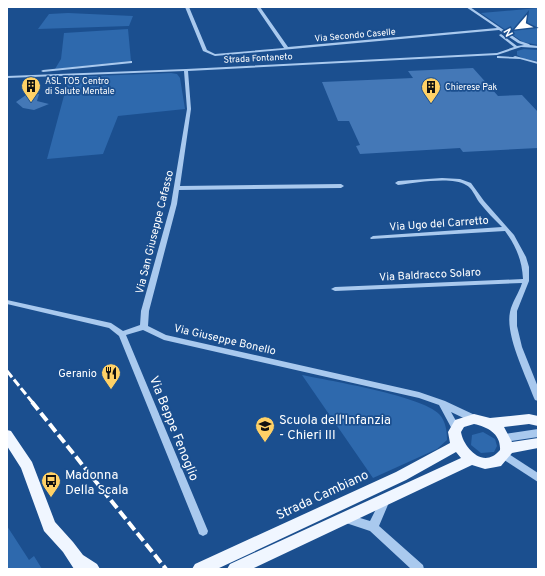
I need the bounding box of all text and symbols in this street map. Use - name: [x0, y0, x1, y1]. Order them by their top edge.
- north arrow: [497, 8, 537, 48]
- text: N: [501, 25, 517, 39]
- street label: Via Secondo Caselle: [314, 26, 396, 45]
- street label: Strada Fontaneto: [223, 51, 293, 66]
- building icon: ASL TO5 Centro di Salute Mentale: [20, 75, 42, 103]
- place label: ASL TO5 Centro di Salute Mentale: [45, 76, 115, 97]
- building icon: Chierese Pak: [420, 76, 442, 104]
- place label: Chierese Pak: [445, 82, 497, 93]
- street label: Via San Giuseppe Cafasso: [133, 169, 177, 296]
- street label: Via Ugo del Carretto: [389, 214, 489, 234]
- street label: Via Baldracco Solaro: [379, 265, 481, 285]
- street label: Via Giuseppe Bonello: [172, 321, 277, 359]
- restaurant icon: Geranio: [100, 362, 122, 390]
- place label: Geranio: [58, 367, 97, 381]
- street label: Via Beppe Fenoglio: [145, 374, 202, 484]
- place label: Scuola dell'Infanzia - Chieri III: [279, 413, 391, 444]
- school or university icon: Scuola dell'Infanzia - Chieri III: [254, 415, 276, 443]
- street label: Strada Cambiano: [274, 467, 371, 524]
- place label: Madonna Della Scala: [65, 468, 128, 499]
- bus stop icon: Madonna Della Scala: [40, 470, 62, 498]

